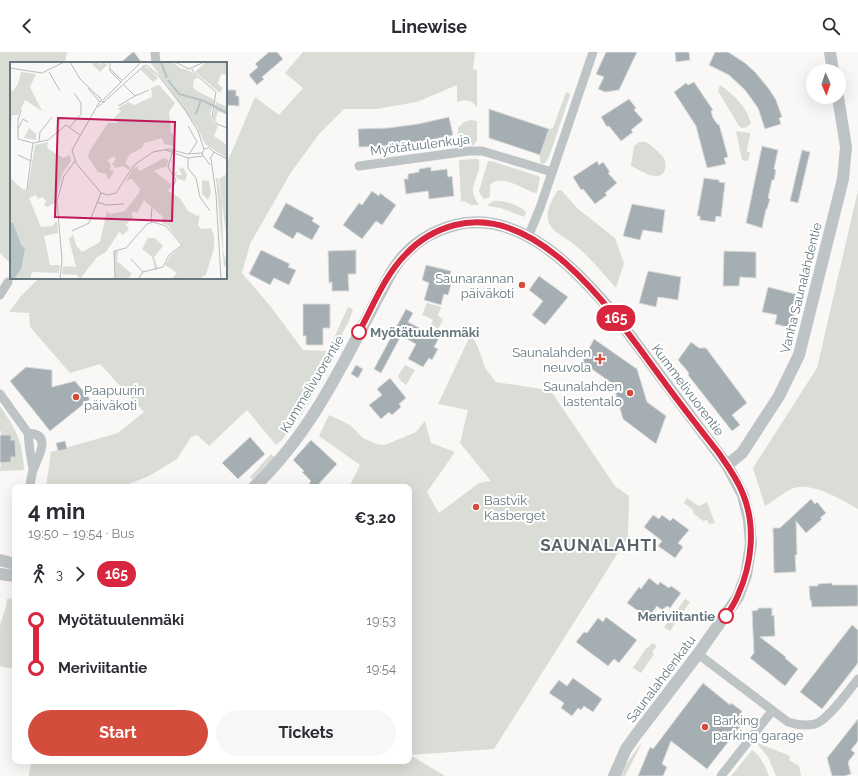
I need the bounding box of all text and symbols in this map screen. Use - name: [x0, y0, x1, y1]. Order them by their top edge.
- icon: back: [16, 15, 38, 37]
- icon: search: [820, 15, 842, 37]
- text: Linewise: [391, 16, 467, 37]
- inset map: [10, 62, 227, 279]
- north arrow: [806, 64, 846, 104]
- map controls: [806, 64, 846, 104]
- street label: Myötätuulenkuja: [369, 131, 471, 159]
- street label: Vanha Saunalahdentie: [777, 221, 825, 355]
- place label: Saunarannan päiväkoti: [435, 271, 514, 301]
- marker: Saunarannan päiväkoti: [517, 280, 527, 290]
- line badge: 165: [593, 305, 639, 331]
- text: 165: [604, 310, 628, 326]
- marker: Myötätuulenmäki: [351, 324, 367, 340]
- place label: Myötätuulenmäki: [370, 325, 479, 340]
- street label: Kummelivuorentie: [277, 332, 347, 435]
- street label: Kummelivuorentie: [649, 341, 727, 439]
- place label: Saunalahden neuvola: [512, 345, 591, 375]
- marker: Saunalahden neuvola: [594, 353, 606, 365]
- place label: Saunalahden lastentalo: [543, 379, 622, 409]
- place label: Paapuurin päiväkoti: [84, 383, 145, 413]
- marker: Saunalahden lastentalo: [625, 388, 635, 398]
- marker: Paapuurin päiväkoti: [71, 392, 81, 402]
- place label: Bastvik Kasberget: [484, 493, 546, 523]
- text: 4 min: [28, 498, 85, 524]
- marker: Bastvik Kasberget: [471, 502, 481, 512]
- text: €3.20: [355, 509, 396, 527]
- text: 19:50 – 19:54 · Bus: [28, 526, 134, 541]
- district label: SAUNALAHTI: [540, 535, 658, 555]
- icon: walk: [28, 563, 50, 585]
- icon: forward: [69, 563, 91, 585]
- text: 165: [105, 566, 128, 582]
- text: 3: [56, 567, 63, 582]
- marker: Meriviitantie: [718, 608, 734, 624]
- place label: Meriviitantie: [638, 609, 715, 624]
- text: Myötätuulenmäki: [58, 611, 184, 629]
- text: 19:53: [366, 613, 396, 628]
- street label: Saunalahdenkatu: [623, 633, 699, 725]
- text: Meriviitantie: [58, 659, 147, 677]
- text: 19:54: [366, 661, 396, 676]
- button: Start: [28, 710, 208, 756]
- button: Tickets: [216, 710, 396, 756]
- place label: Barking parking garage: [713, 713, 804, 743]
- marker: Barking parking garage: [700, 722, 710, 732]

